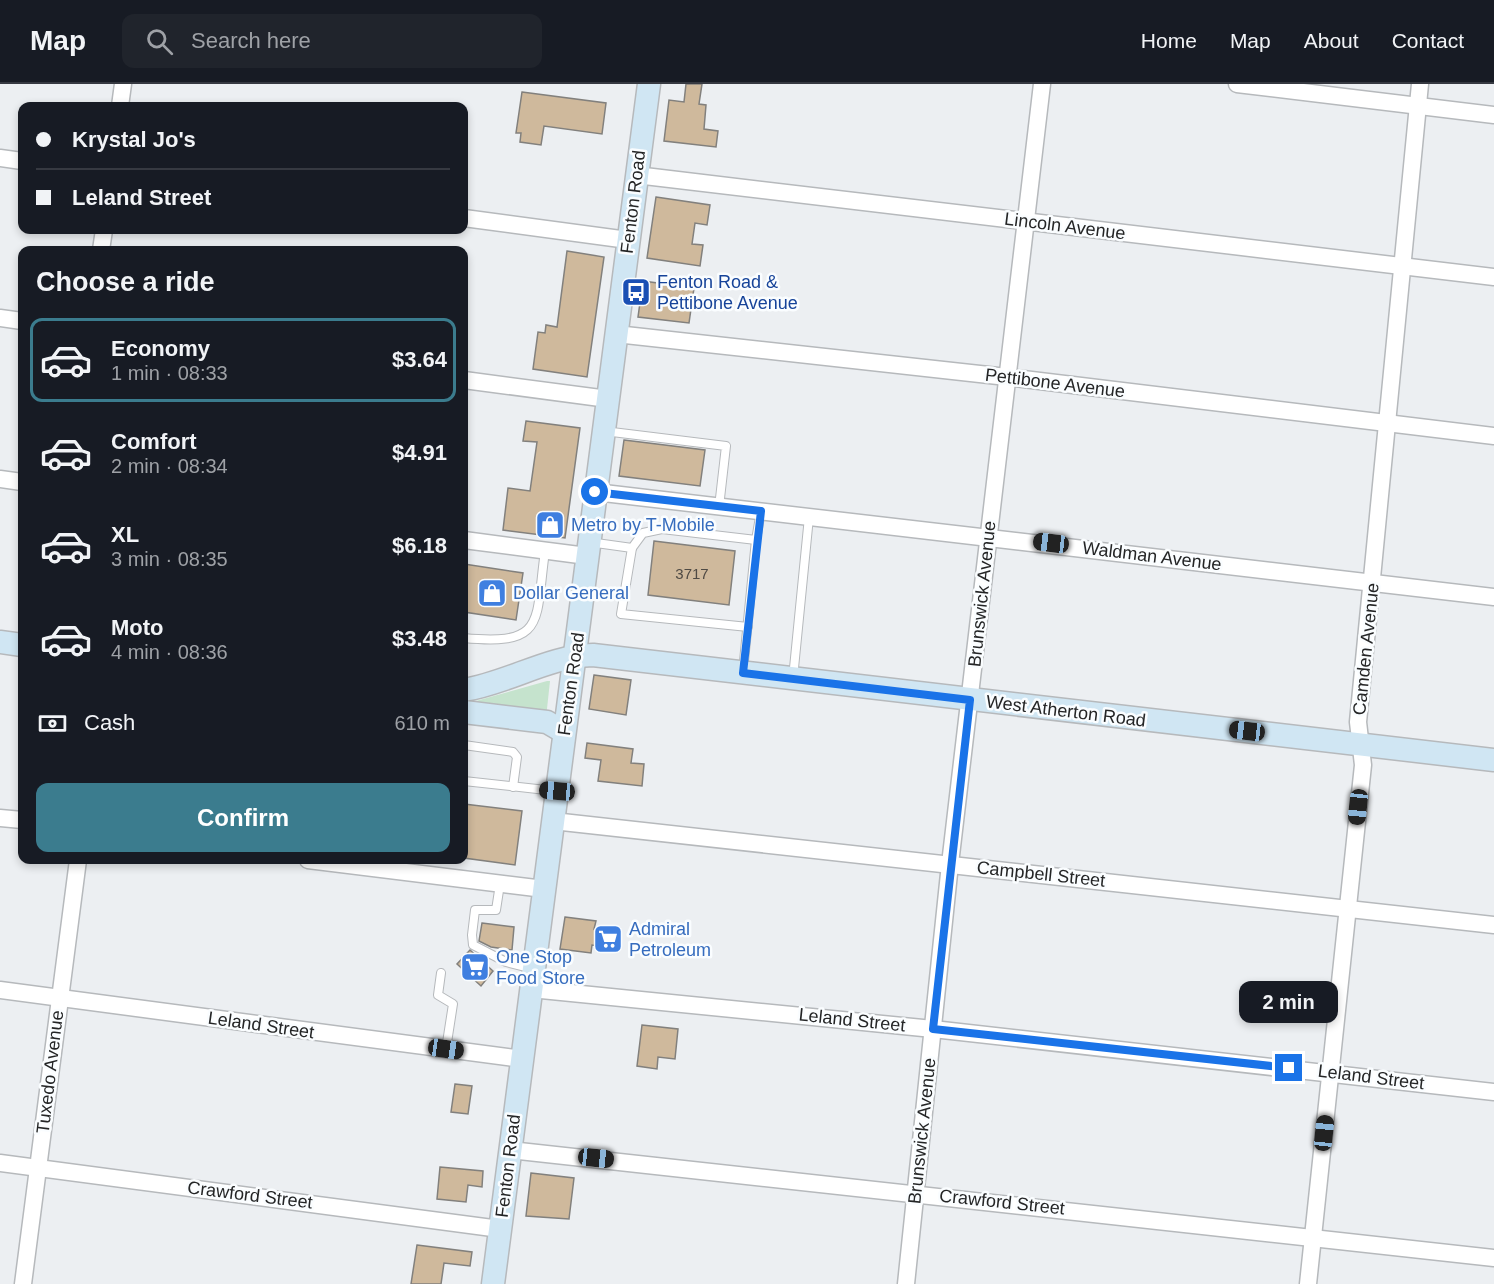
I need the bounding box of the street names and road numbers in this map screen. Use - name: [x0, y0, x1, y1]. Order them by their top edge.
- street label: Fenton Road: [617, 149, 649, 255]
- street label: Lincoln Avenue: [1003, 209, 1127, 243]
- street label: Pettibone Avenue: [984, 364, 1126, 402]
- street label: Brunswick Avenue: [964, 520, 1000, 668]
- street label: Waldman Avenue: [1081, 538, 1223, 574]
- street label: Camden Avenue: [1349, 582, 1383, 716]
- street label: Fenton Road: [554, 631, 588, 737]
- street label: West Atherton Road: [985, 691, 1147, 731]
- street label: Campbell Street: [976, 857, 1106, 891]
- street label: Leland Street: [798, 1004, 906, 1036]
- street label: Leland Street: [207, 1008, 315, 1042]
- street label: Tuxedo Avenue: [33, 1009, 67, 1135]
- street label: Brunswick Avenue: [904, 1057, 940, 1205]
- street label: Leland Street: [1317, 1061, 1425, 1093]
- street label: Fenton Road: [492, 1113, 524, 1219]
- street label: Crawford Street: [186, 1177, 314, 1213]
- street label: Crawford Street: [938, 1185, 1066, 1219]

